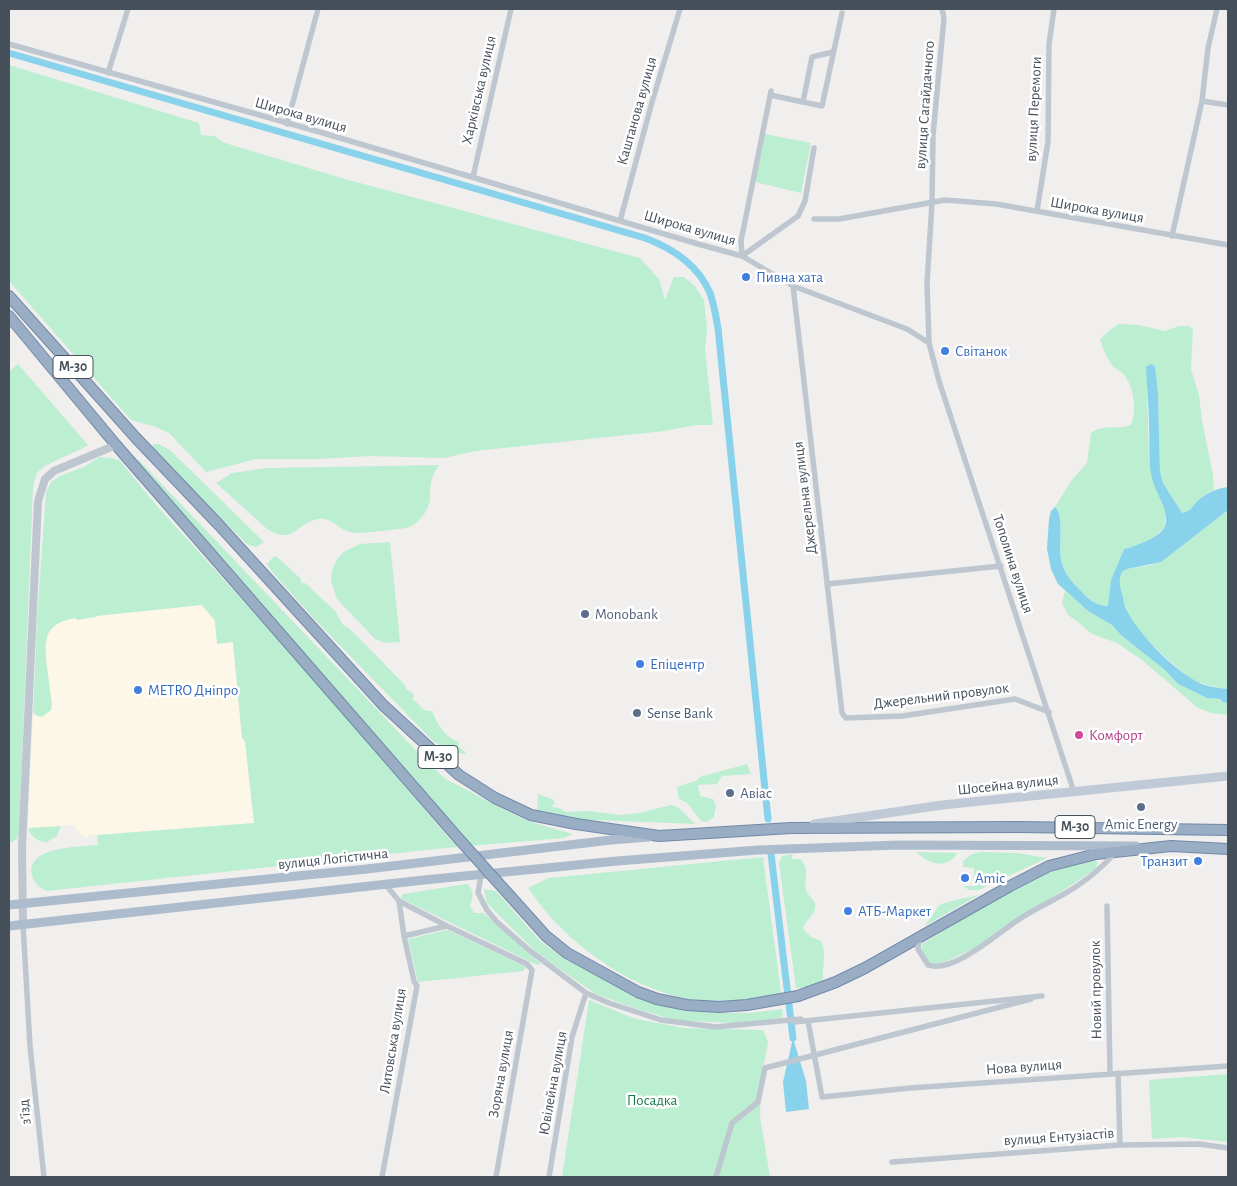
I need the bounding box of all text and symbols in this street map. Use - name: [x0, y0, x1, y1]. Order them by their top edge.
- street label: Харківська вулиця: [458, 34, 500, 146]
- street label: вулиця Сагайдачного: [912, 40, 938, 170]
- street label: Каштанова вулиця: [613, 55, 661, 167]
- street label: вулиця Перемоги: [1022, 56, 1046, 162]
- street label: Широка вулиця: [253, 93, 349, 137]
- street label: Широка вулиця: [1049, 193, 1145, 227]
- street label: Широка вулиця: [642, 206, 738, 250]
- place label: Пивна хата: [756, 268, 823, 286]
- marker: Пивна хата: [740, 271, 752, 283]
- place label: Світанок: [955, 342, 1007, 360]
- marker: Світанок: [939, 345, 951, 357]
- road number: М-30: [53, 356, 93, 378]
- street label: Джерельна вулиця: [789, 440, 821, 556]
- street label: Тополина вулиця: [989, 512, 1037, 616]
- place label: Monobank: [595, 605, 658, 623]
- marker: Monobank: [579, 608, 591, 620]
- place label: Епіцентр: [650, 655, 705, 673]
- marker: Епіцентр: [634, 658, 646, 670]
- street label: Джерельний провулок: [872, 679, 1010, 713]
- place label: METRO Дніпро: [148, 681, 238, 699]
- marker: METRO Дніпро: [132, 684, 144, 696]
- place label: Sense Bank: [647, 704, 713, 722]
- marker: Sense Bank: [631, 707, 643, 719]
- place label: Комфорт: [1089, 726, 1143, 744]
- marker: Комфорт: [1073, 729, 1085, 741]
- road number: М-30: [418, 746, 458, 769]
- street label: Шосейна вулиця: [957, 771, 1059, 799]
- place label: Авіас: [740, 784, 772, 802]
- marker: Авіас: [724, 787, 736, 799]
- marker: Amic Energy: [1135, 801, 1147, 813]
- place label: Amic Energy: [1105, 815, 1177, 833]
- road number: М-30: [1055, 816, 1095, 839]
- street label: вулиця Логістична: [277, 844, 389, 874]
- place label: Транзит: [1141, 852, 1188, 870]
- marker: Транзит: [1192, 855, 1204, 867]
- place label: Amic: [975, 869, 1005, 887]
- marker: Amic: [959, 872, 971, 884]
- place label: АТБ-Маркет: [858, 902, 931, 920]
- marker: АТБ-Маркет: [842, 905, 854, 917]
- street label: Новий провулок: [1086, 940, 1106, 1040]
- street label: Литовська вулиця: [376, 987, 410, 1095]
- street label: Зоряна вулиця: [484, 1029, 518, 1119]
- street label: Ювілейна вулиця: [535, 1030, 571, 1136]
- street label: Нова вулиця: [985, 1055, 1063, 1079]
- park label: Посадка: [627, 1091, 677, 1109]
- street label: з'їзд: [15, 1098, 35, 1126]
- street label: вулиця Ентузіастів: [1003, 1124, 1115, 1150]

